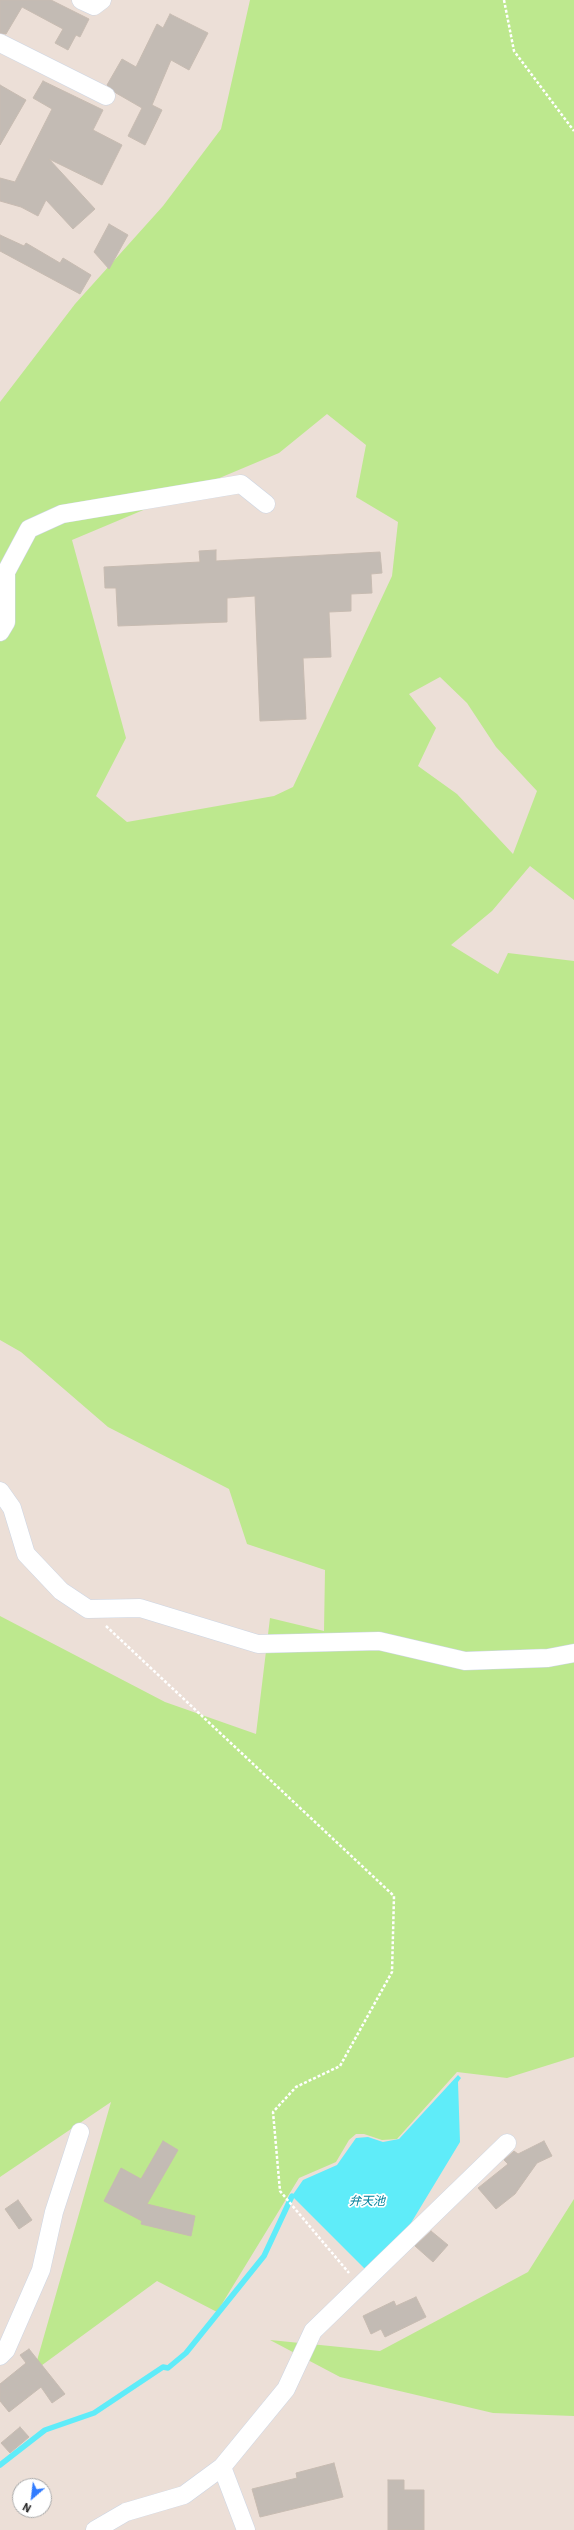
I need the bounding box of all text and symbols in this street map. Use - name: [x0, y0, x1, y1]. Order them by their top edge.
- water label: 弁天池: [349, 2195, 385, 2209]
- north arrow: [12, 2478, 52, 2518]
- text: N: [20, 2500, 34, 2516]

